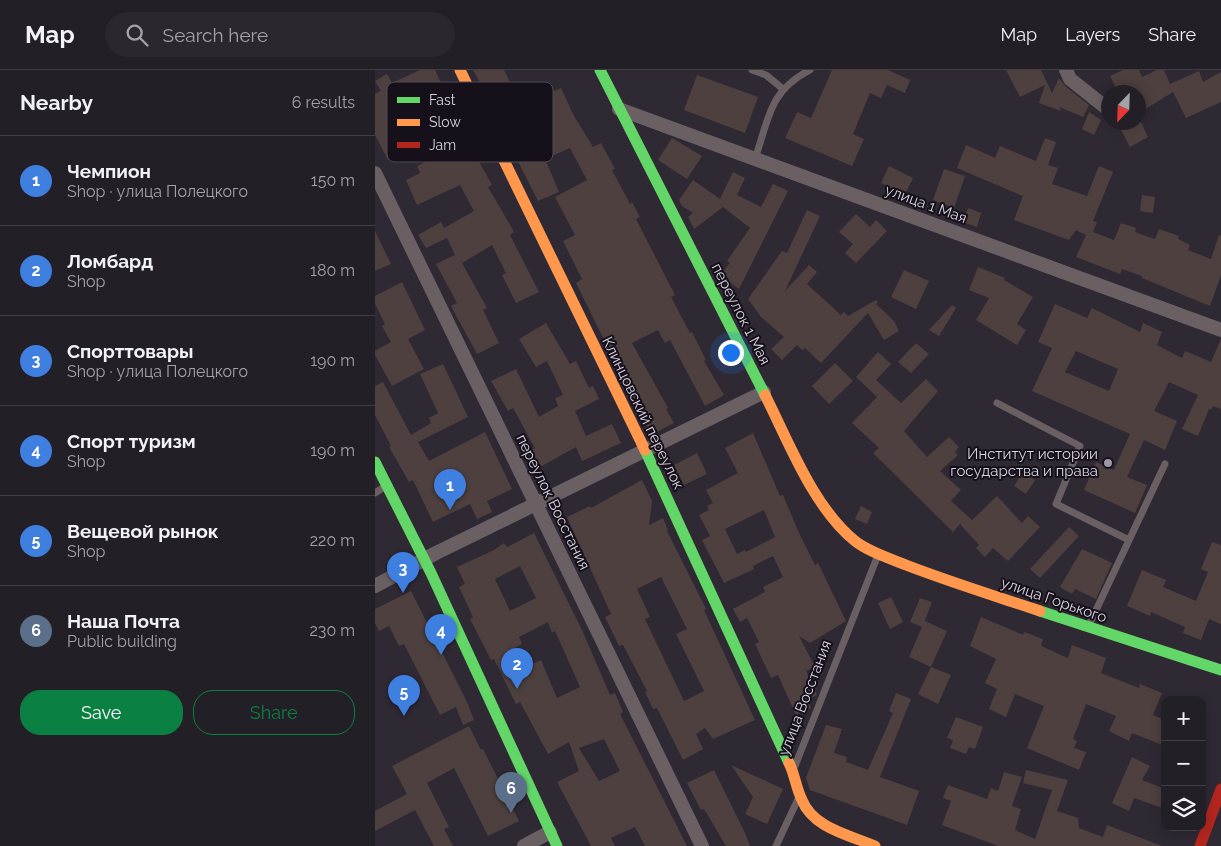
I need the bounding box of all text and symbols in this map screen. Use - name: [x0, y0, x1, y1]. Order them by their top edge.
- search box: [105, 12, 455, 57]
- text: Map: [25, 20, 75, 49]
- icon: search: [123, 21, 151, 49]
- text: Search here: [163, 24, 268, 46]
- text: Map: [1001, 24, 1037, 45]
- text: Layers: [1065, 24, 1120, 45]
- text: Share: [1148, 24, 1196, 45]
- legend: [387, 82, 553, 162]
- north arrow: [1101, 85, 1146, 130]
- text: Nearby: [20, 90, 93, 115]
- text: Fast: [429, 92, 456, 108]
- text: 6 results: [292, 93, 355, 112]
- text: Slow: [429, 114, 461, 130]
- text: Jam: [429, 137, 456, 153]
- text: Чемпион: [67, 160, 151, 182]
- text: 1: [32, 171, 40, 190]
- text: 150 m: [311, 171, 355, 190]
- street label: улица 1 Мая: [883, 181, 969, 227]
- text: Shop · улица Полецкого: [67, 182, 248, 201]
- text: Ломбард: [67, 250, 153, 272]
- street label: переулок 1 Мая: [708, 260, 774, 368]
- text: 2: [31, 261, 41, 280]
- text: 180 m: [310, 261, 355, 280]
- text: Shop: [67, 272, 105, 291]
- street label: Клинцовский переулок: [598, 334, 688, 492]
- text: Спорттовары: [67, 340, 193, 362]
- your location: [718, 340, 744, 366]
- text: 3: [32, 351, 40, 370]
- text: 190 m: [310, 351, 355, 370]
- text: Shop · улица Полецкого: [67, 362, 248, 381]
- text: Спорт туризм: [67, 430, 196, 452]
- street label: переулок Восстания: [512, 431, 594, 573]
- text: 4: [31, 441, 41, 460]
- text: 190 m: [310, 441, 355, 460]
- place label: Институт истории государства и права: [950, 445, 1098, 480]
- text: Shop: [67, 452, 105, 471]
- marker: Институт истории государства и права: [1102, 457, 1114, 469]
- pin: 1: [434, 469, 466, 510]
- text: Вещевой рынок: [67, 520, 219, 542]
- text: 5: [32, 531, 40, 550]
- text: 220 m: [310, 531, 355, 550]
- text: Shop: [67, 542, 105, 561]
- pin: 3: [387, 552, 419, 593]
- street label: улица Горького: [999, 573, 1109, 627]
- text: Наша Почта: [67, 610, 180, 632]
- pin: 4: [425, 614, 457, 655]
- text: 6: [31, 621, 41, 640]
- text: 230 m: [310, 621, 355, 640]
- text: Public building: [67, 632, 177, 651]
- street label: улица Восстания: [775, 638, 835, 758]
- pin: 2: [501, 648, 533, 689]
- pin: 5: [388, 675, 420, 716]
- button: Save: [20, 690, 183, 735]
- button: Share: [193, 690, 355, 735]
- map controls: [1161, 696, 1206, 831]
- button: +: [1161, 696, 1206, 741]
- button: −: [1161, 741, 1206, 786]
- pin: 6: [495, 772, 527, 813]
- button: layers: [1161, 786, 1206, 831]

